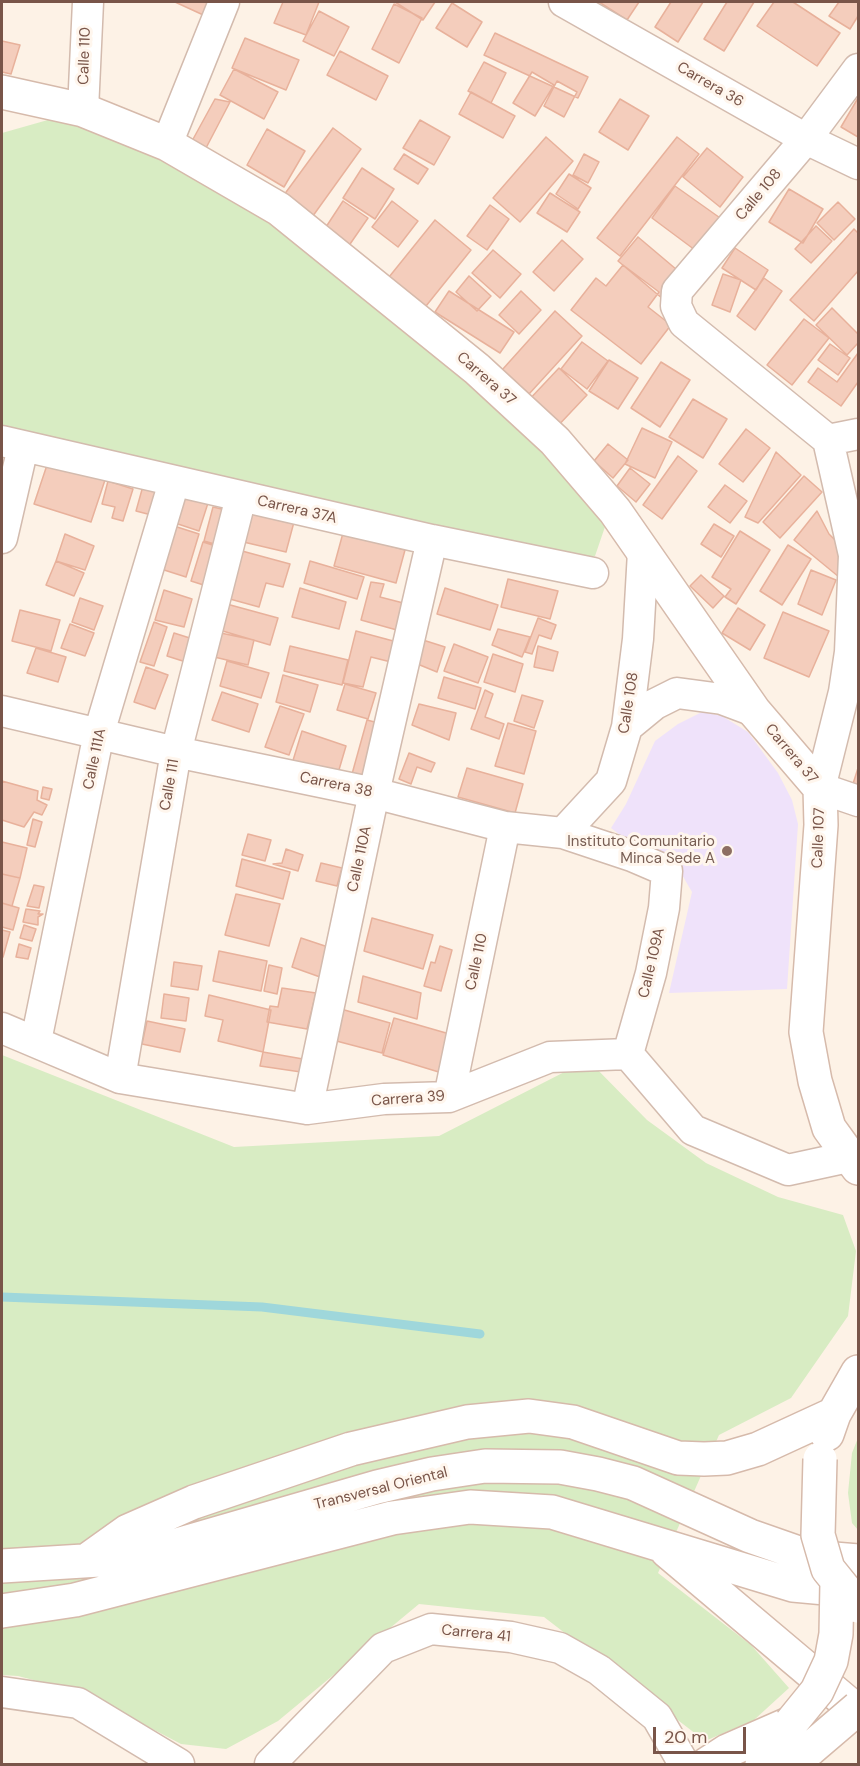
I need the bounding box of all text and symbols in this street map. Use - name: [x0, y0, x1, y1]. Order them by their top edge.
- street label: Calle 110: [75, 27, 95, 85]
- street label: Carrera 36: [673, 59, 747, 111]
- street label: Calle 108: [732, 165, 786, 225]
- street label: Carrera 37: [453, 348, 519, 410]
- street label: Carrera 37A: [255, 492, 339, 528]
- street label: Calle 108: [615, 671, 643, 735]
- street label: Carrera 37: [761, 720, 821, 788]
- street label: Calle 111A: [80, 727, 110, 791]
- street label: Calle 111: [157, 758, 183, 812]
- street label: Carrera 38: [298, 769, 374, 801]
- street label: Calle 107: [809, 807, 829, 869]
- street label: Calle 110A: [344, 824, 376, 894]
- place label: Instituto Comunitario Minca Sede A: [567, 833, 715, 868]
- marker: Instituto Comunitario Minca Sede A: [720, 844, 734, 858]
- street label: Calle 109A: [635, 926, 669, 1000]
- street label: Calle 110: [462, 932, 492, 992]
- street label: Carrera 39: [371, 1087, 445, 1111]
- street label: Transversal Oriental: [312, 1464, 450, 1514]
- street label: Carrera 41: [440, 1621, 512, 1647]
- scale bar: [656, 1715, 749, 1753]
- text: 20 m: [664, 1725, 707, 1749]

